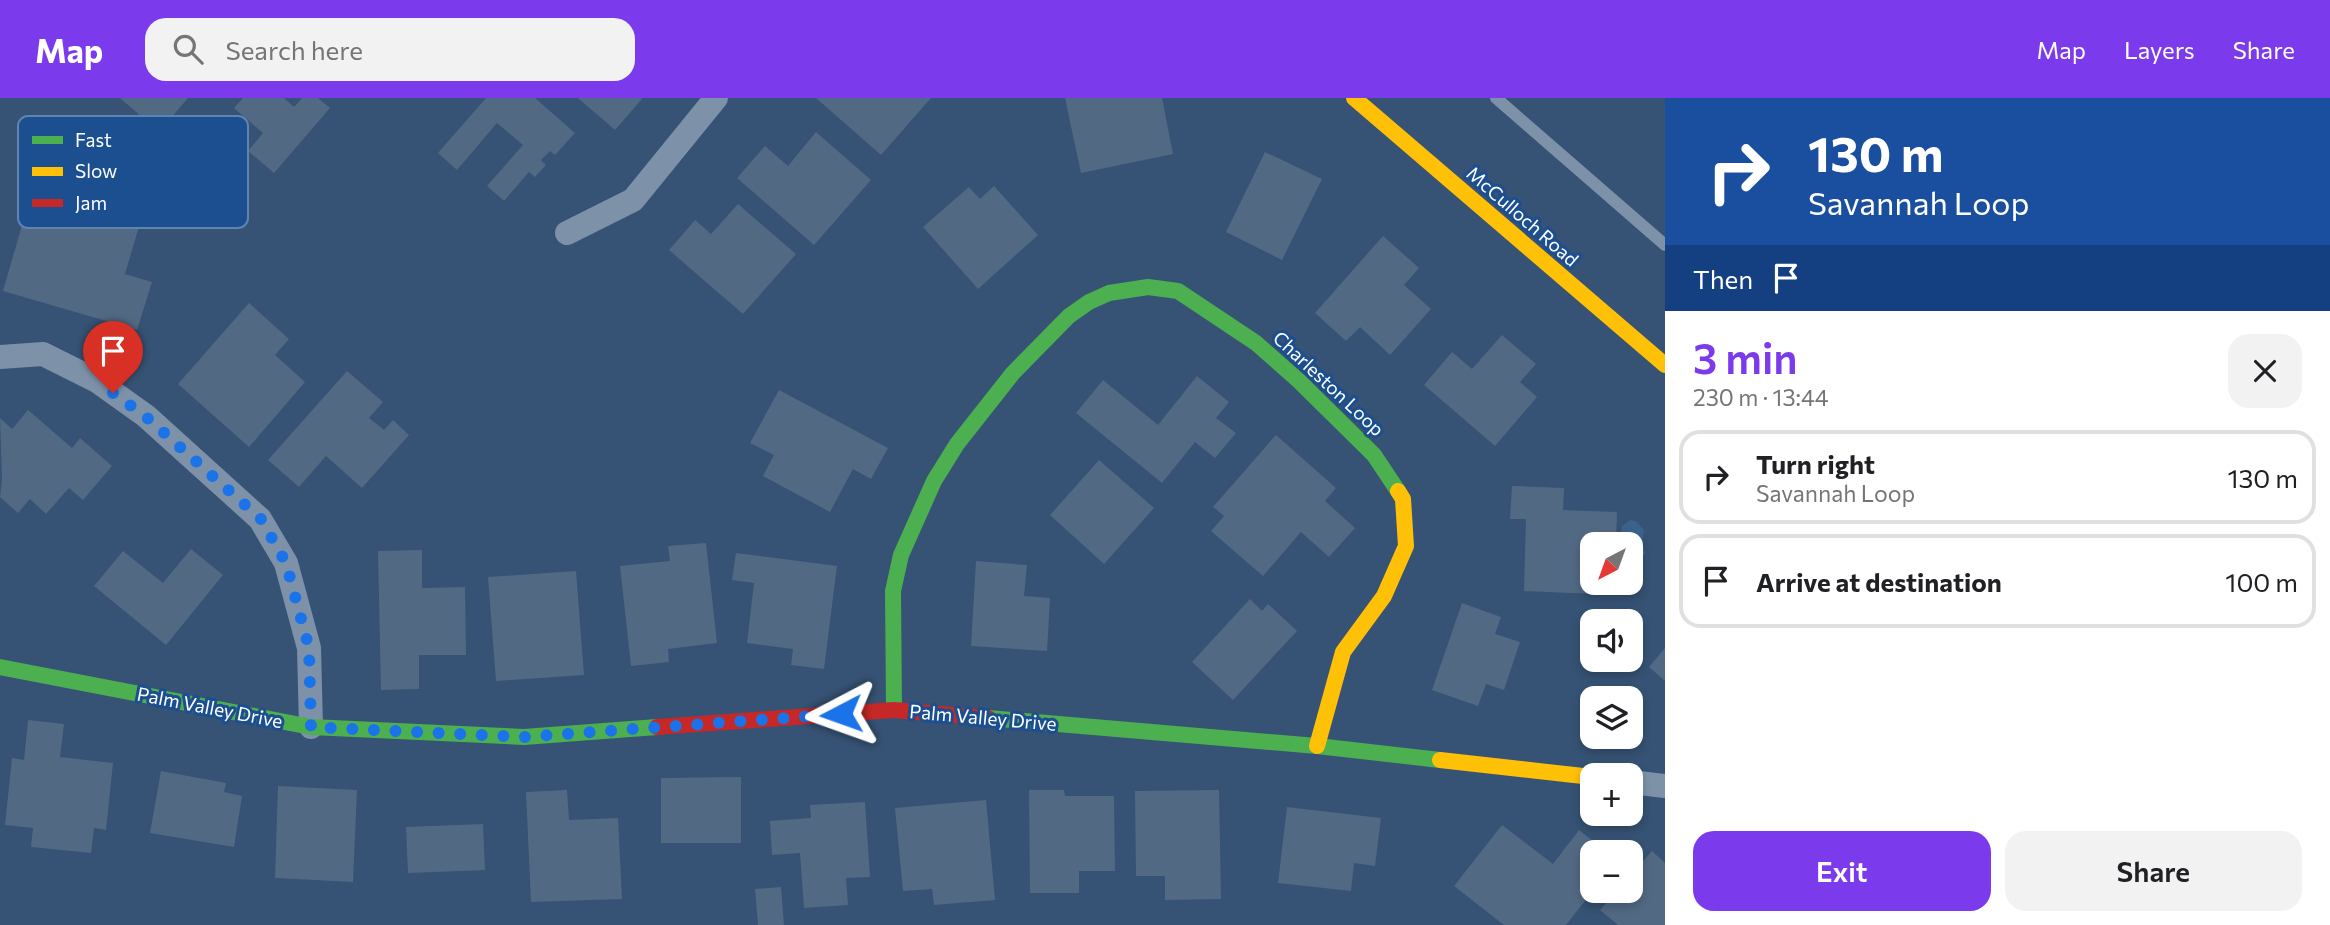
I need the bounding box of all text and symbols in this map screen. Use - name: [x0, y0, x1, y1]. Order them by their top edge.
- search box: [145, 18, 635, 81]
- text: Map: [35, 29, 103, 70]
- icon: search: [169, 30, 207, 68]
- text: Search here: [225, 34, 363, 65]
- text: Map: [2037, 35, 2086, 64]
- text: Layers: [2124, 35, 2195, 64]
- text: Share: [2233, 35, 2295, 64]
- legend: [18, 116, 248, 228]
- text: 130 m: [1808, 122, 1943, 182]
- icon: right: [1693, 126, 1784, 217]
- text: Fast: [75, 128, 112, 151]
- text: Slow: [75, 159, 117, 182]
- street label: McCulloch Road: [1462, 161, 1584, 271]
- text: Savannah Loop: [1808, 182, 2029, 222]
- text: Jam: [75, 191, 107, 214]
- icon: arrive: [1767, 259, 1805, 297]
- text: Then: [1693, 263, 1753, 294]
- pin: [83, 321, 143, 393]
- street label: Charleston Loop: [1269, 326, 1389, 440]
- text: 3 min: [1693, 331, 1798, 383]
- icon: arrive: [94, 332, 132, 370]
- button: close: [2228, 334, 2302, 408]
- text: 230 m · 13:44: [1693, 383, 1829, 411]
- text: Turn right: [1756, 448, 1875, 479]
- icon: right: [1697, 458, 1735, 496]
- text: 130 m: [2227, 462, 2298, 493]
- text: Savannah Loop: [1756, 479, 1915, 507]
- north arrow: [1580, 532, 1643, 595]
- map controls: [1580, 532, 1643, 903]
- icon: arrive: [1697, 562, 1735, 600]
- text: Arrive at destination: [1756, 566, 2002, 597]
- text: 100 m: [2225, 566, 2298, 597]
- button: sound: [1580, 609, 1643, 672]
- position arrow: [804, 677, 878, 751]
- street label: Palm Valley Drive: [135, 682, 285, 732]
- button: layers: [1580, 686, 1643, 749]
- street label: Palm Valley Drive: [908, 699, 1058, 735]
- button: +: [1580, 763, 1643, 826]
- button: Exit: [1693, 831, 1991, 911]
- button: Share: [2005, 831, 2302, 911]
- button: −: [1580, 840, 1643, 903]

